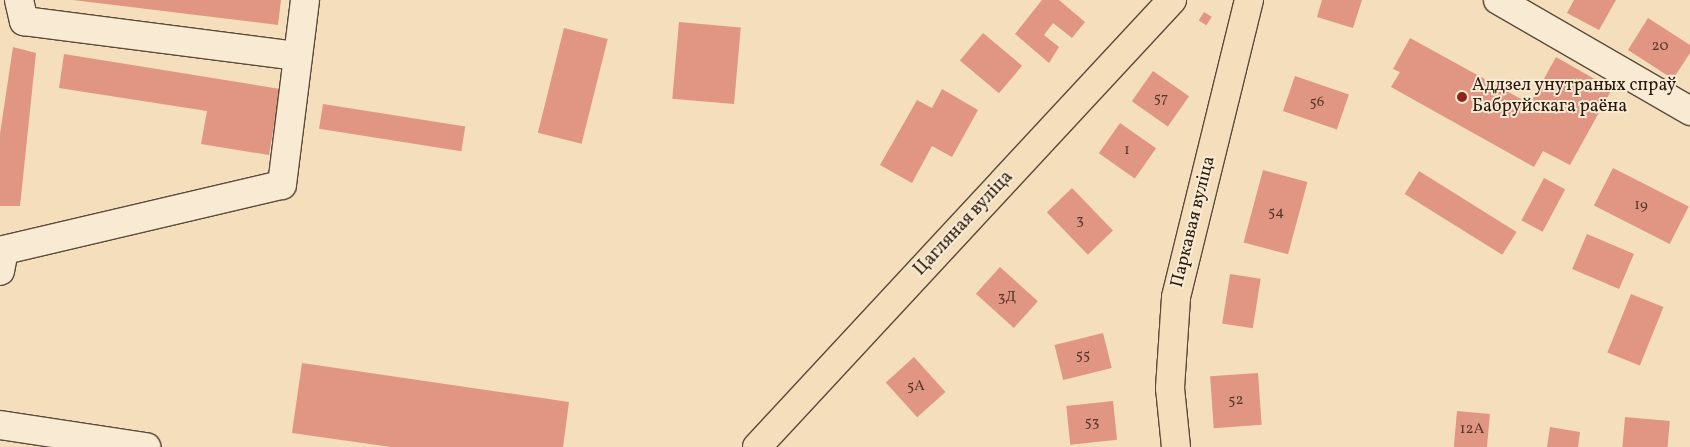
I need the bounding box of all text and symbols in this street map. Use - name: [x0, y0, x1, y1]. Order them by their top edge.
- house number: 20: [1652, 38, 1668, 56]
- place label: Аддзел унутраных спраў Бабруйскага раёна: [1472, 76, 1677, 118]
- house number: 57: [1154, 90, 1168, 108]
- marker: Аддзел унутраных спраў Бабруйскага раёна: [1456, 91, 1468, 103]
- house number: 56: [1310, 94, 1324, 112]
- house number: 1: [1124, 142, 1130, 160]
- street label: Паркавая вуліца: [1167, 154, 1221, 290]
- street label: Цагляная вуліца: [910, 167, 1018, 281]
- house number: 19: [1634, 197, 1648, 215]
- house number: 54: [1268, 204, 1284, 222]
- house number: 3: [1076, 212, 1084, 230]
- house number: 3Д: [998, 289, 1016, 307]
- house number: 55: [1076, 347, 1090, 365]
- house number: 5А: [907, 378, 925, 396]
- house number: 52: [1228, 392, 1244, 410]
- house number: 53: [1085, 414, 1099, 432]
- house number: 12А: [1460, 421, 1484, 439]

